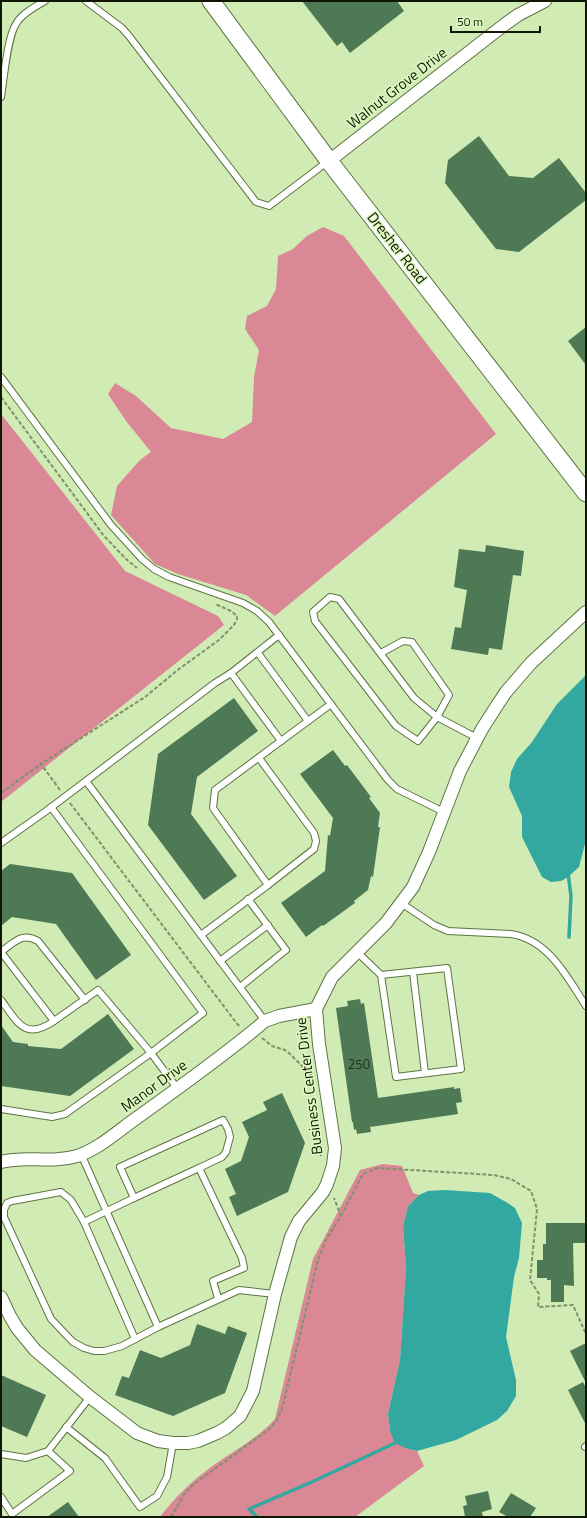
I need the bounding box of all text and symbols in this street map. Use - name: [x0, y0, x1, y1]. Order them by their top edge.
- scale bar: [451, 8, 540, 34]
- text: 50 m: [457, 12, 483, 31]
- street label: Walnut Grove Drive: [342, 41, 452, 134]
- street label: Dresher Road: [362, 207, 433, 289]
- street label: Business Center Drive: [289, 1016, 328, 1156]
- street label: Manor Drive: [116, 1054, 192, 1118]
- house number: 250: [348, 1054, 370, 1074]

